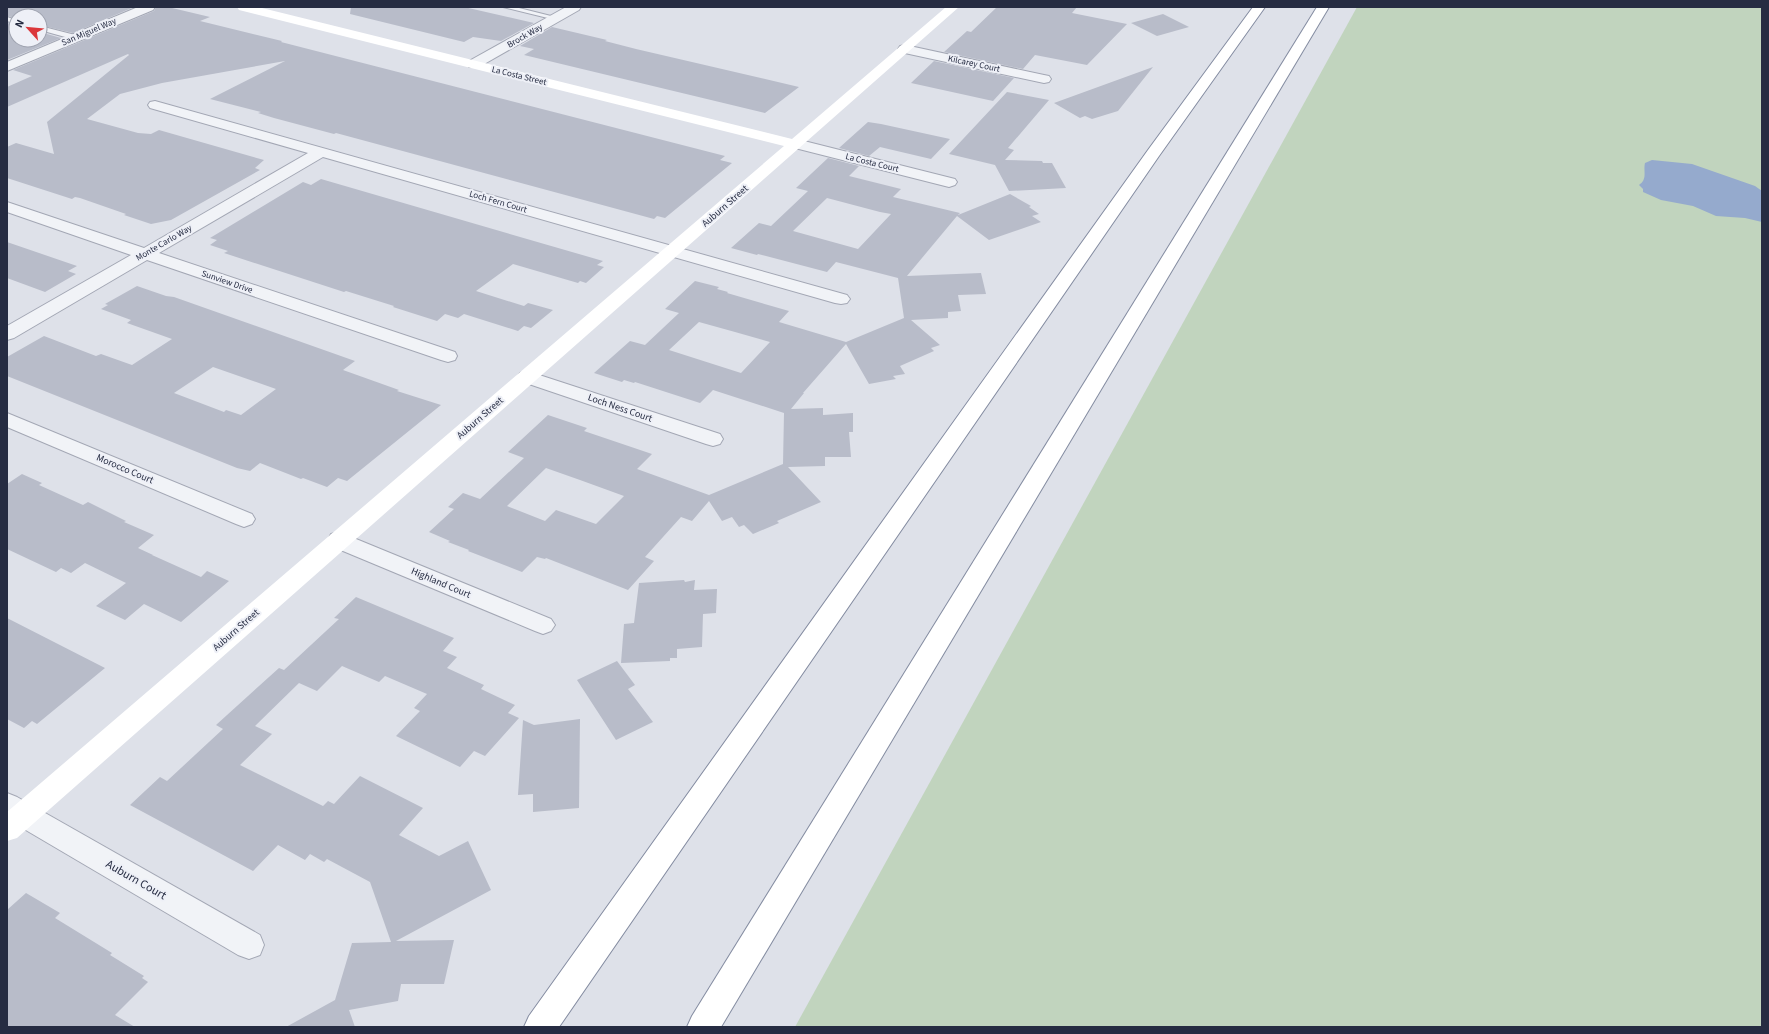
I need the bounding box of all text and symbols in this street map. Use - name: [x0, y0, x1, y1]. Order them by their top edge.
- north arrow: [8, 8, 48, 48]
- street label: San Miguel Way: [60, 14, 119, 49]
- text: N: [11, 17, 28, 30]
- street label: Brock Way: [505, 20, 546, 51]
- street label: Kilcarey Court: [947, 52, 1001, 76]
- street label: La Costa Street: [490, 63, 548, 89]
- street label: La Costa Court: [844, 150, 900, 176]
- street label: Auburn Street: [699, 181, 752, 230]
- street label: Loch Fern Court: [468, 188, 528, 216]
- street label: Monte Carlo Way: [133, 221, 195, 264]
- street label: Sunview Drive: [200, 267, 255, 297]
- street label: Loch Ness Court: [586, 390, 655, 426]
- street label: Auburn Street: [454, 393, 507, 442]
- street label: Morocco Court: [94, 451, 156, 488]
- street label: Highland Court: [409, 564, 474, 602]
- street label: Auburn Street: [210, 605, 263, 654]
- street label: Auburn Court: [103, 856, 169, 904]

